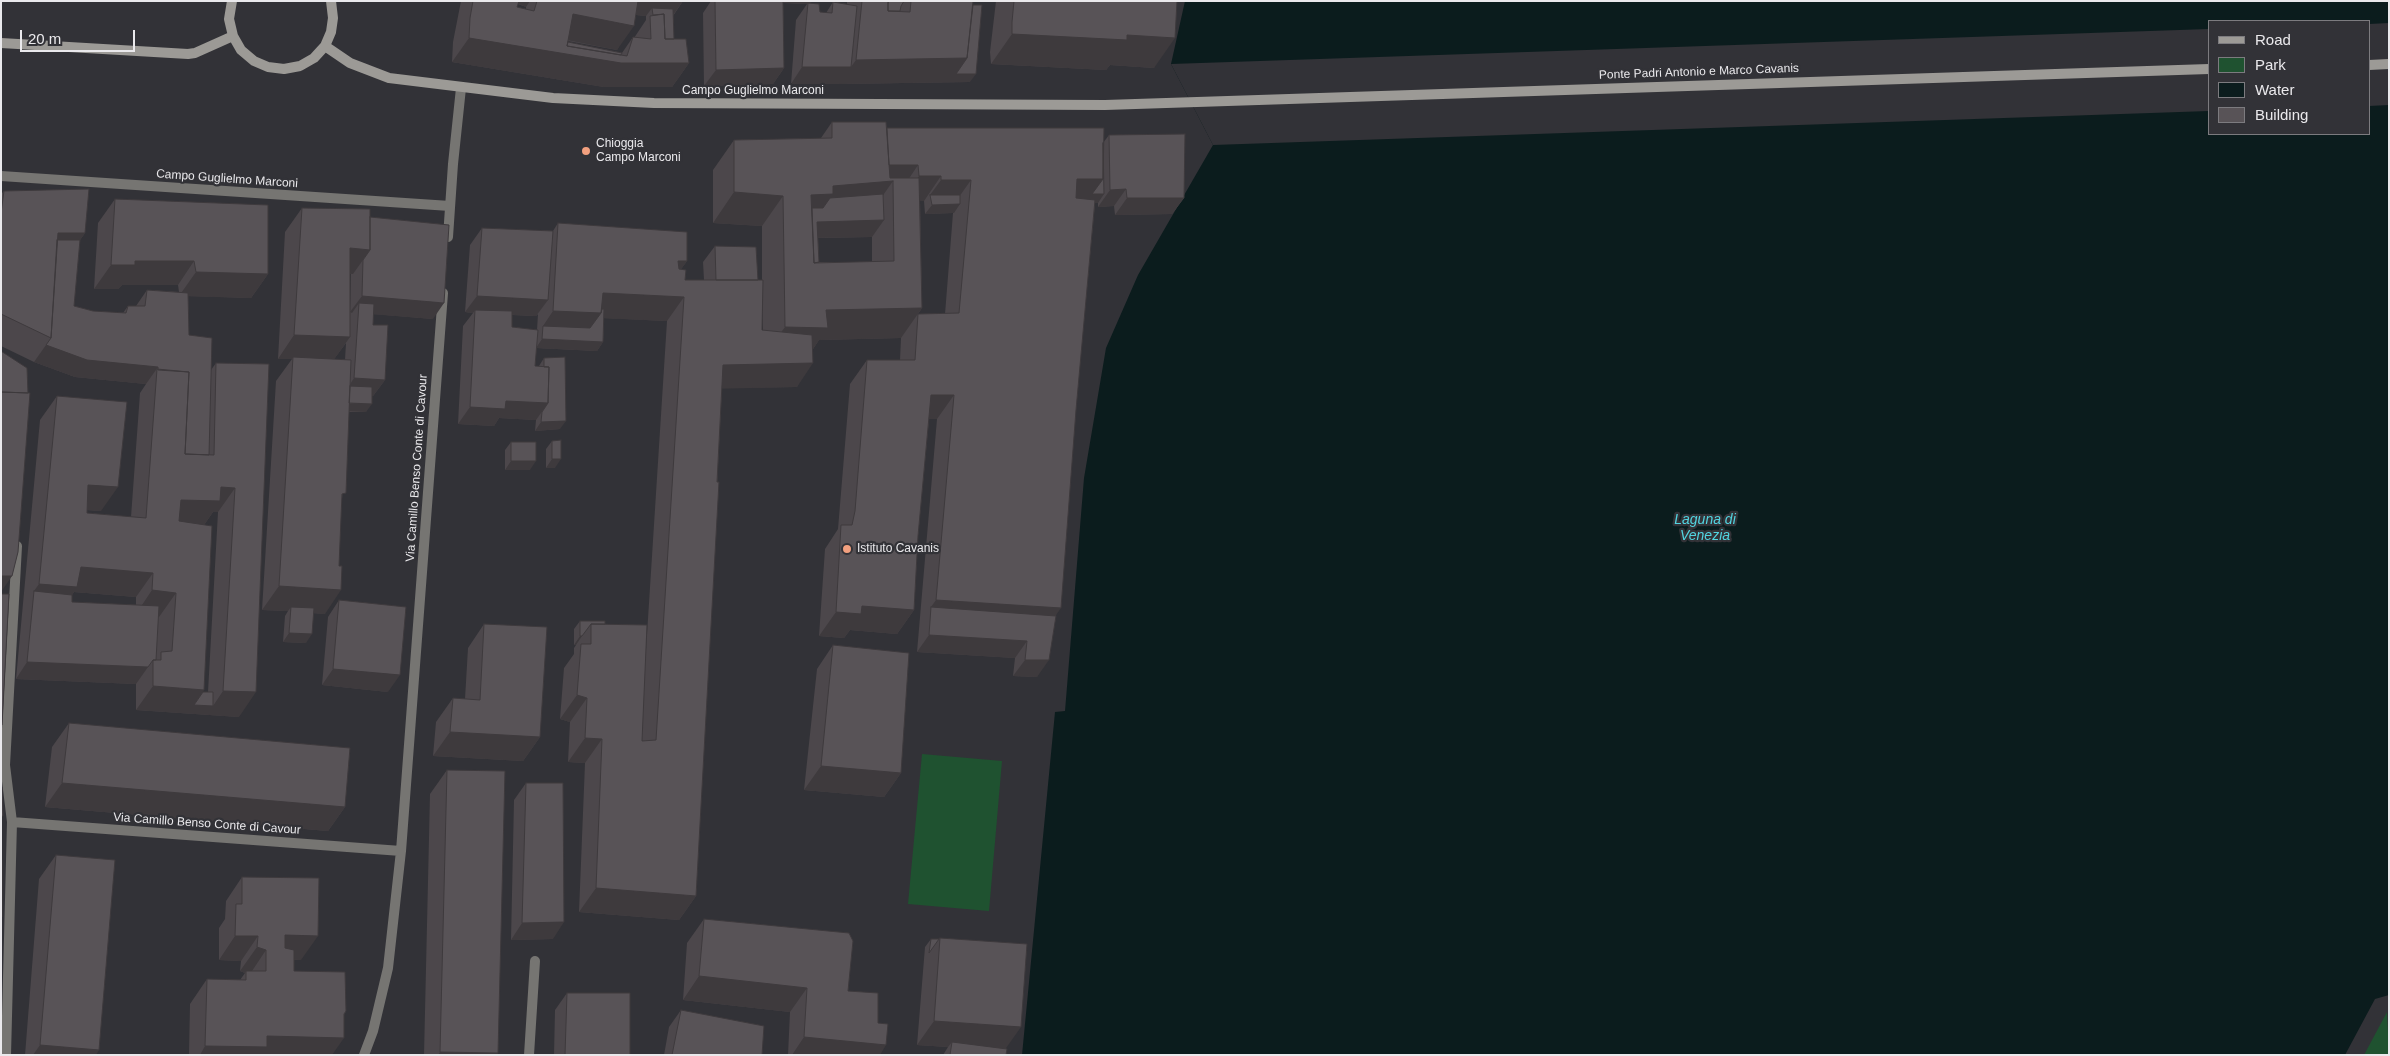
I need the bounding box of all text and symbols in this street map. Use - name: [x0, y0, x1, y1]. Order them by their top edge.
- scale bar: [22, 20, 138, 52]
- legend: [2208, 20, 2370, 135]
- text: 20 m: [28, 30, 61, 47]
- text: Road: [2255, 31, 2291, 48]
- text: Park: [2255, 56, 2286, 73]
- street label: Ponte Padri Antonio e Marco Cavanis: [1599, 61, 1799, 83]
- text: Water: [2255, 81, 2294, 98]
- street label: Campo Guglielmo Marconi: [682, 84, 824, 98]
- text: Building: [2255, 106, 2308, 123]
- place label: Chioggia Campo Marconi: [596, 137, 681, 165]
- marker: Chioggia Campo Marconi: [580, 145, 592, 157]
- street label: Campo Guglielmo Marconi: [156, 167, 298, 191]
- street label: Via Camillo Benso Conte di Cavour: [403, 374, 431, 562]
- water label: Laguna di Venezia: [1674, 512, 1736, 544]
- place label: Istituto Cavanis: [857, 542, 939, 556]
- marker: Istituto Cavanis: [841, 543, 853, 555]
- street label: Via Camillo Benso Conte di Cavour: [113, 810, 301, 838]

